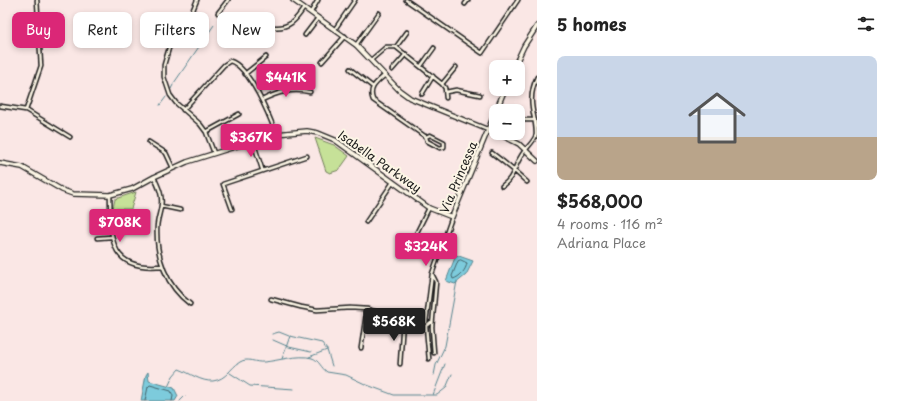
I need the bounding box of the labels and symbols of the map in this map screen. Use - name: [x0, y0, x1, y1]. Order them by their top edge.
- pin: $441K: [258, 64, 314, 98]
- pin: $367K: [223, 124, 279, 158]
- street label: Isabella Parkway: [335, 125, 425, 197]
- street label: Via Princessa: [435, 138, 482, 216]
- pin: $708K: [92, 209, 148, 243]
- pin: $324K: [398, 233, 454, 267]
- pin: $568K: [366, 308, 422, 342]

